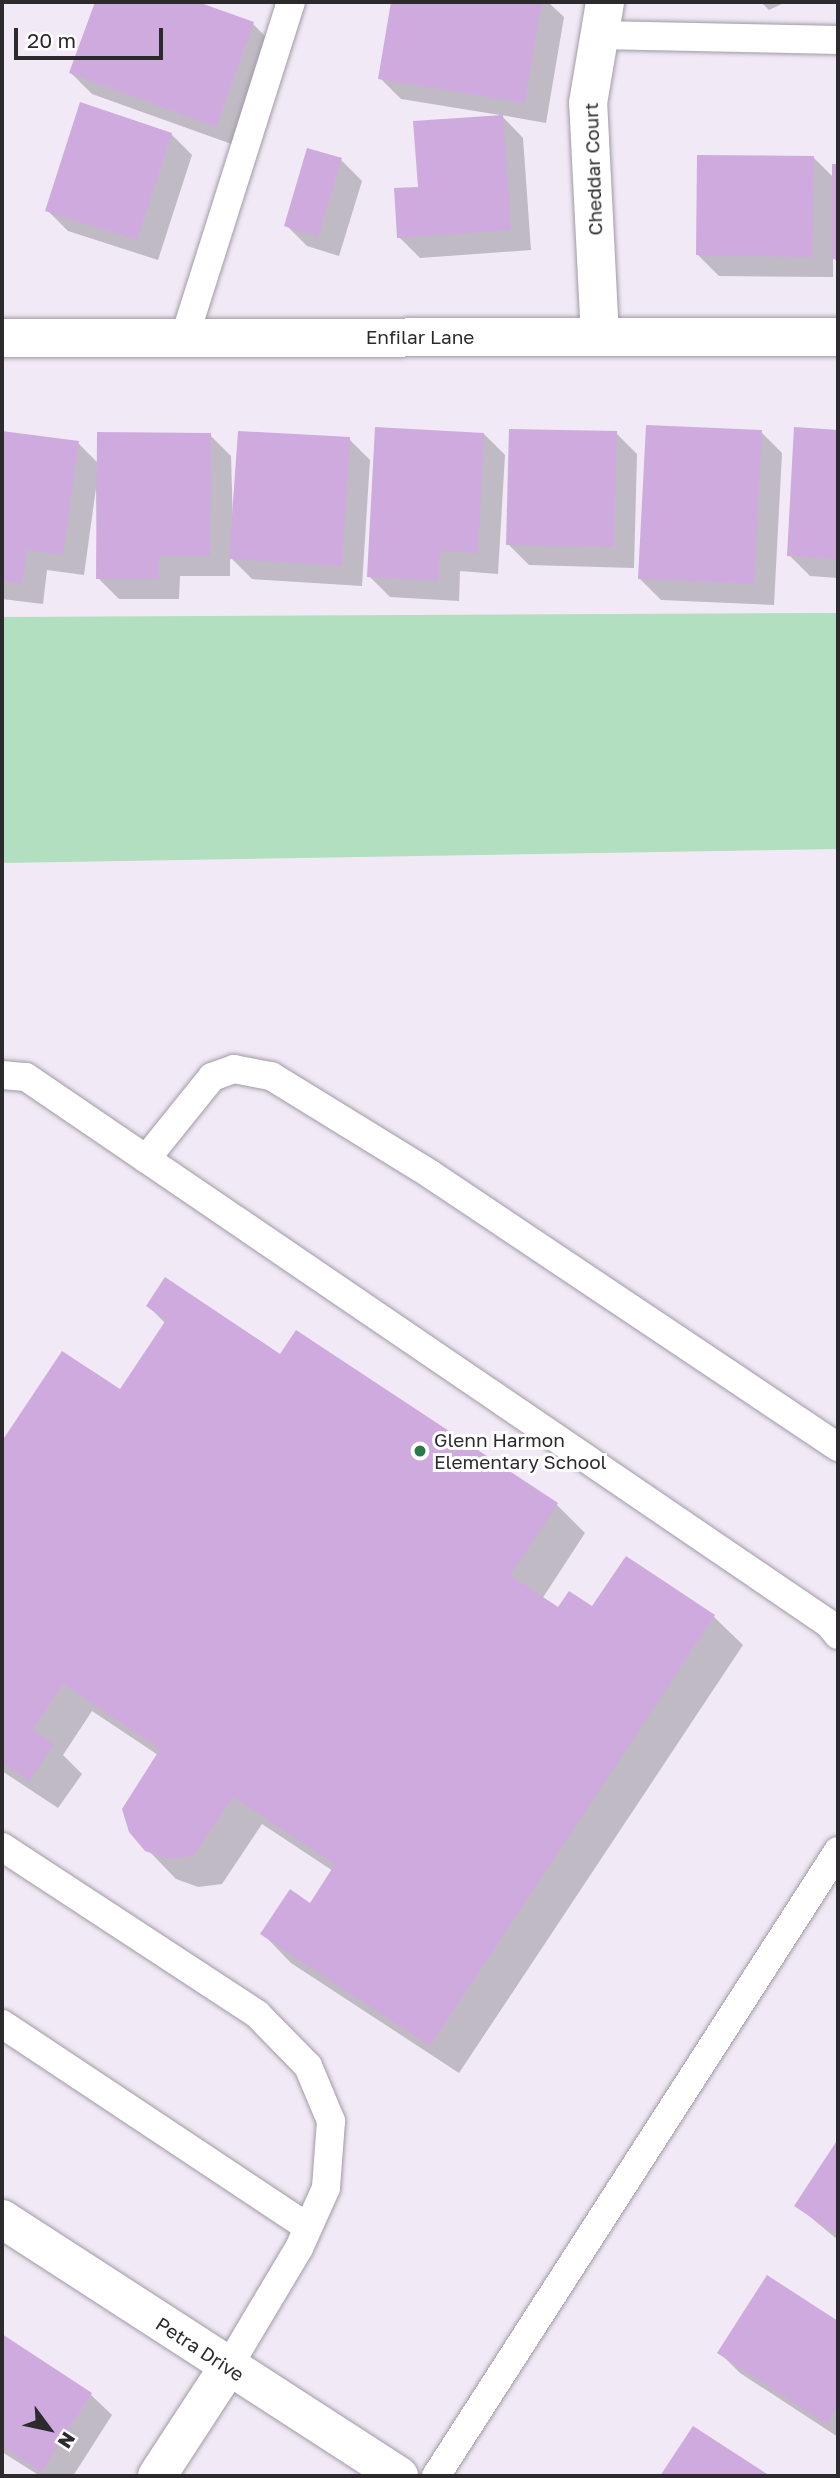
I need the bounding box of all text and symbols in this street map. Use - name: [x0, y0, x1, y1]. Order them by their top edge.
- scale bar: [18, 14, 166, 58]
- text: 20 m: [27, 27, 76, 53]
- street label: Cheddar Court: [579, 102, 607, 236]
- street label: Enfilar Lane: [366, 326, 474, 348]
- place label: Glenn Harmon Elementary School: [434, 1429, 607, 1473]
- marker: Glenn Harmon Elementary School: [412, 1443, 428, 1459]
- street label: Petra Drive: [152, 2312, 248, 2386]
- north arrow: [14, 2394, 84, 2464]
- text: N: [53, 2428, 81, 2453]

